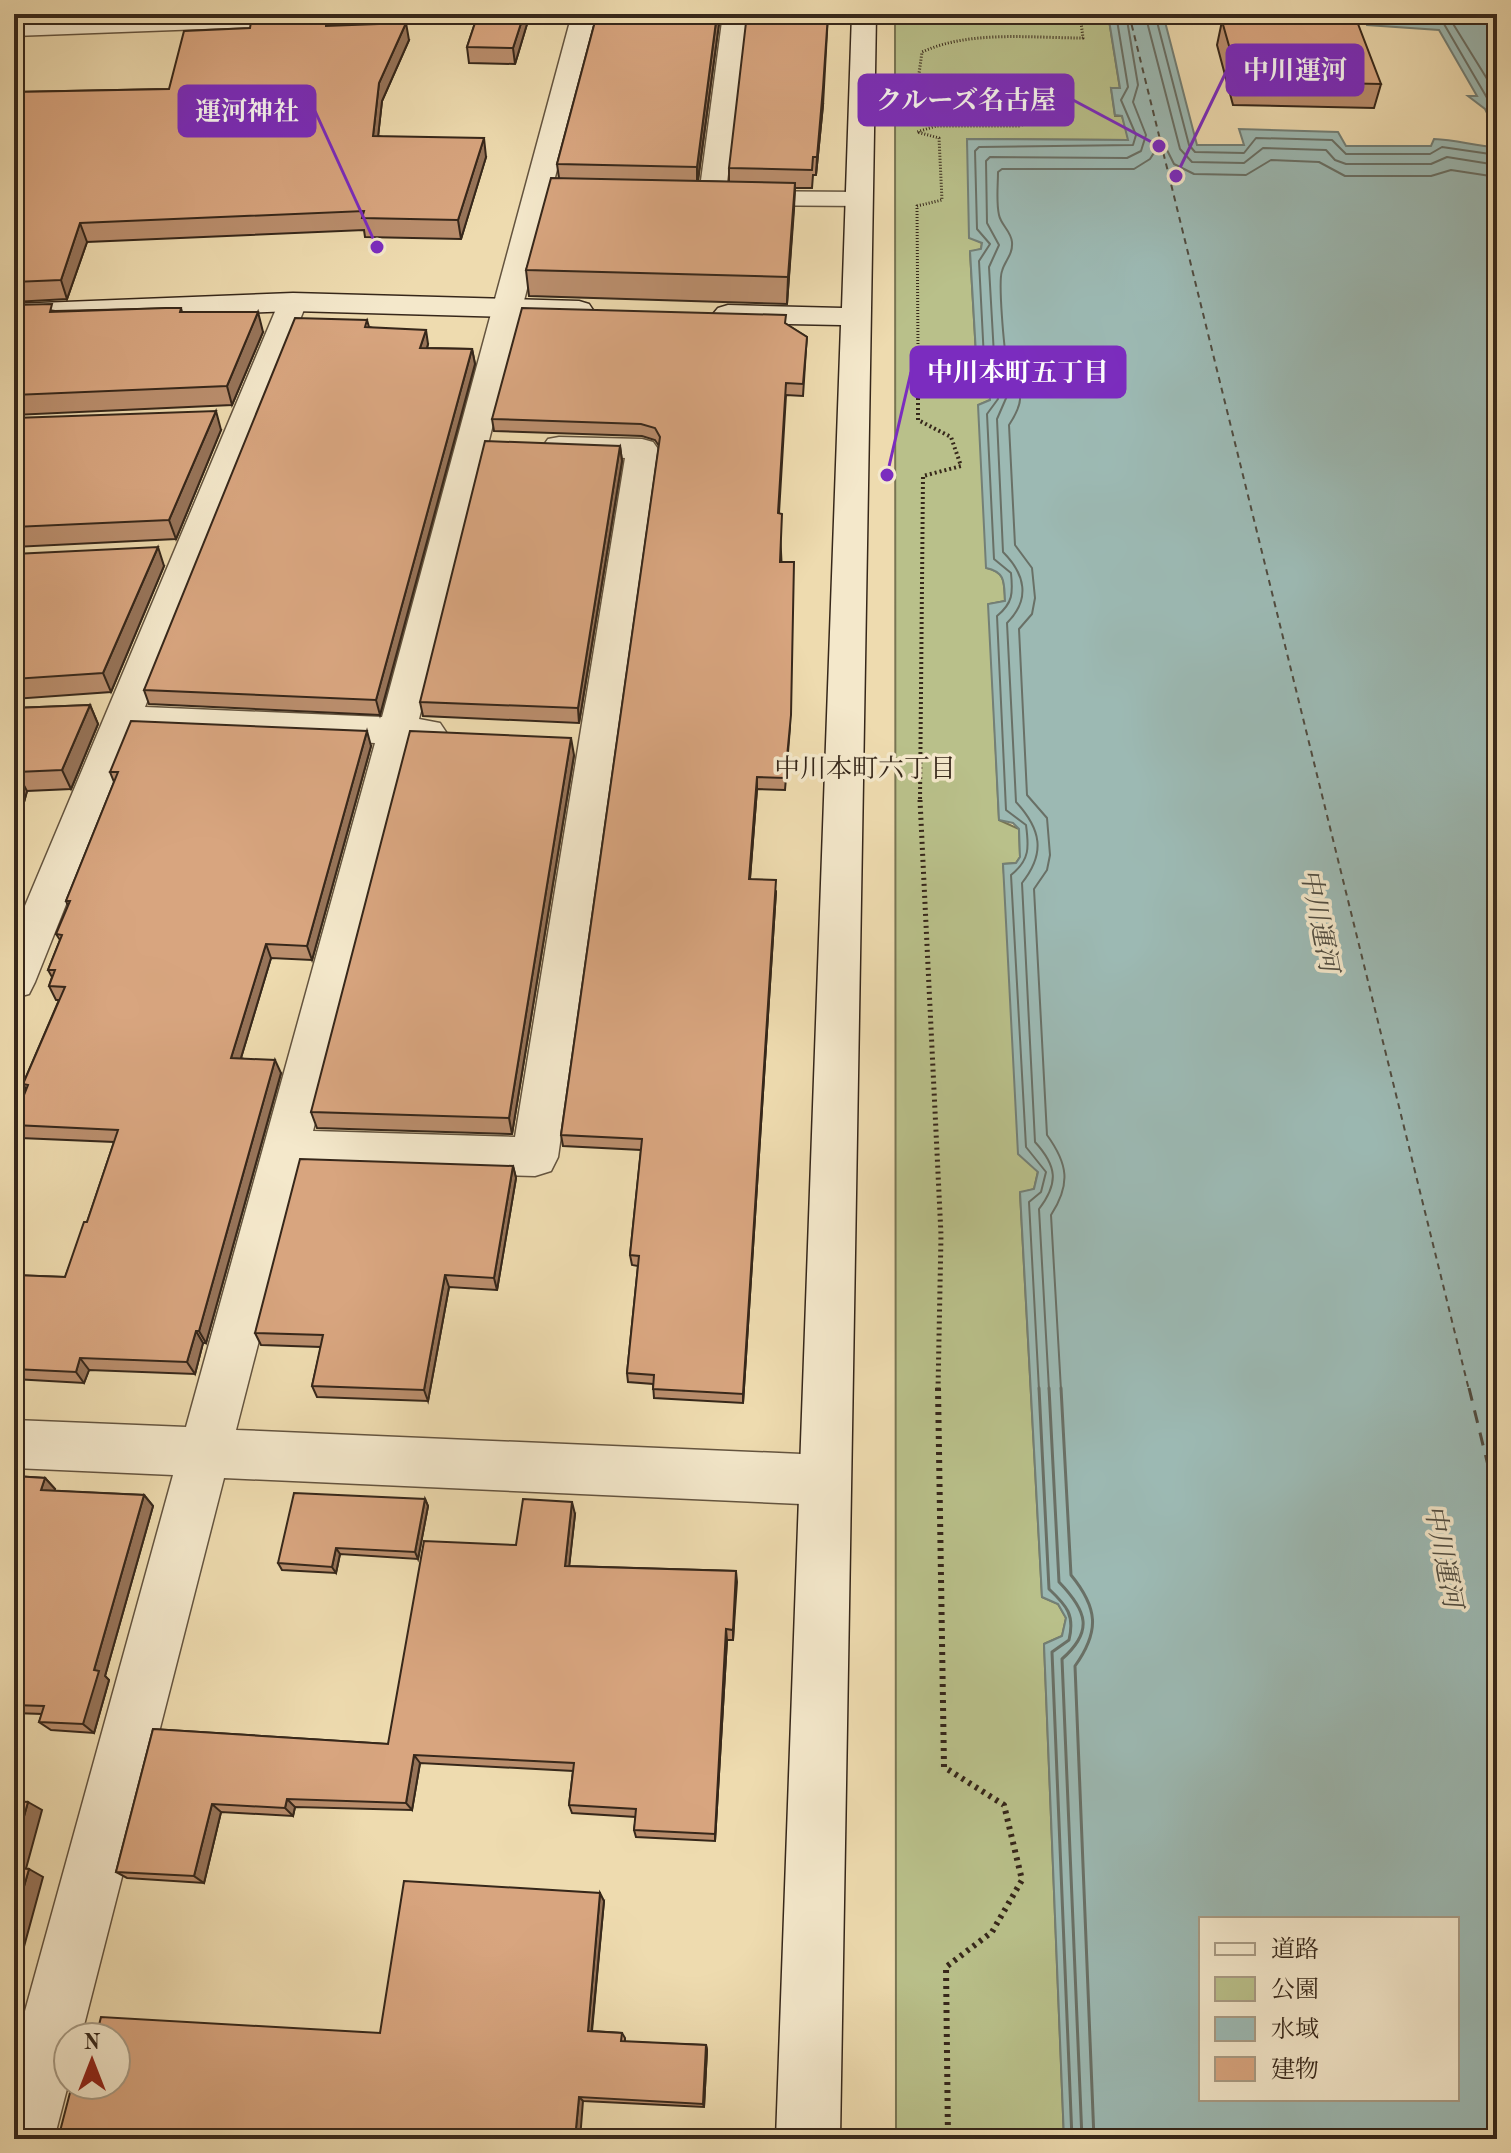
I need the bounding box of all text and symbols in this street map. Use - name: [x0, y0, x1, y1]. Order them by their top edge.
- callout: 中川運河: [1227, 45, 1363, 95]
- text: 中川運河: [1243, 56, 1347, 85]
- callout: クルーズ名古屋: [859, 75, 1073, 125]
- callout: 運河神社: [179, 86, 315, 136]
- text: クルーズ名古屋: [876, 86, 1056, 115]
- text: 運河神社: [195, 97, 299, 126]
- callout: 中川本町五丁目: [911, 347, 1125, 397]
- text: 中川本町五丁目: [927, 358, 1109, 387]
- district label: 中川本町六丁目: [774, 755, 956, 783]
- water label: 中川運河: [1295, 866, 1343, 978]
- water label: 中川運河: [1419, 1502, 1467, 1614]
- legend: [1199, 1917, 1459, 2101]
- text: 道路: [1271, 1936, 1319, 1963]
- text: 公園: [1271, 1977, 1319, 2003]
- text: 水域: [1271, 2016, 1319, 2043]
- north arrow: [52, 2021, 132, 2101]
- text: N: [84, 2032, 101, 2054]
- text: 建物: [1271, 2056, 1319, 2083]

